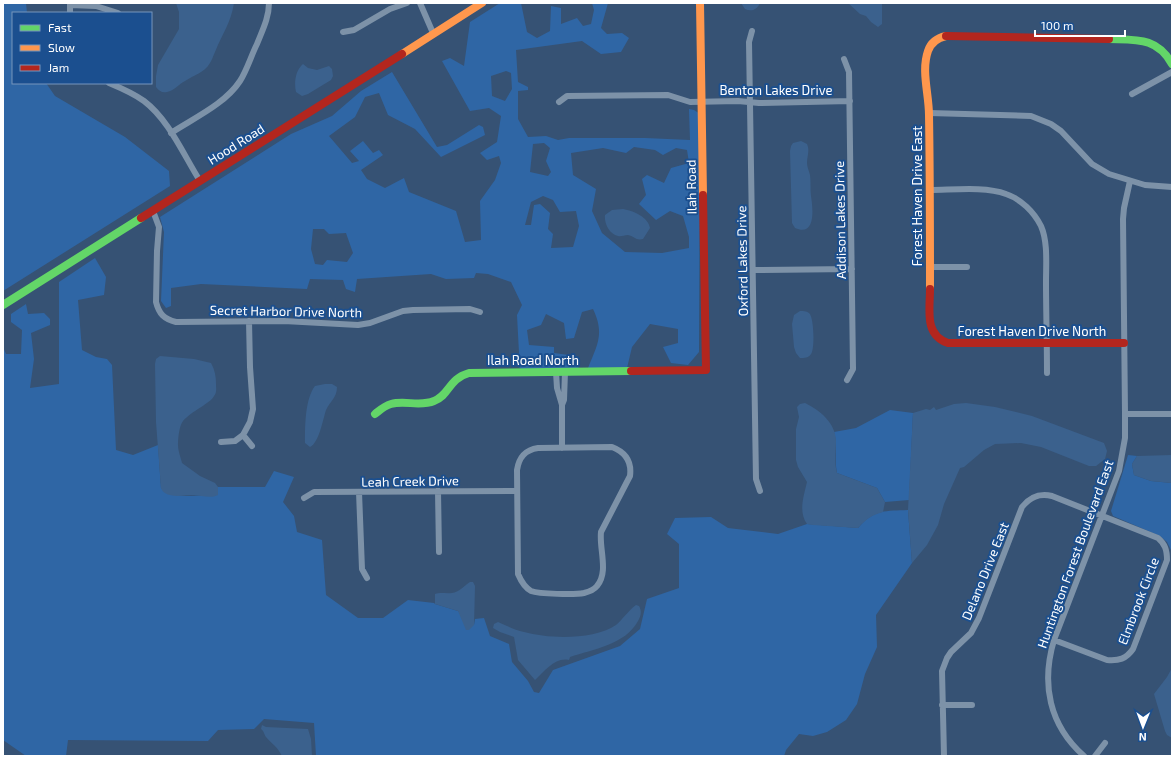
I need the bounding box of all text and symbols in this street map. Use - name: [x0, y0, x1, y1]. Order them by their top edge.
- legend: [12, 12, 152, 84]
- scale bar: [1035, 12, 1125, 38]
- text: 100 m: [1041, 18, 1073, 32]
- text: Fast: [48, 20, 72, 34]
- text: Slow: [48, 40, 75, 54]
- text: Jam: [48, 60, 69, 74]
- street label: Benton Lakes Drive: [720, 82, 832, 98]
- street label: Hood Road: [205, 120, 267, 168]
- street label: Forest Haven Drive East: [909, 126, 925, 266]
- street label: Ilah Road: [683, 159, 699, 215]
- street label: Addison Lakes Drive: [831, 161, 849, 279]
- street label: Oxford Lakes Drive: [733, 205, 751, 317]
- street label: Secret Harbor Drive North: [210, 302, 362, 320]
- street label: Forest Haven Drive North: [958, 323, 1106, 339]
- street label: Ilah Road North: [487, 352, 579, 368]
- street label: Huntington Forest Boulevard East: [1033, 458, 1117, 650]
- street label: Leah Creek Drive: [361, 472, 459, 490]
- street label: Delano Drive East: [958, 520, 1012, 622]
- street label: Elmbrook Circle: [1114, 555, 1162, 647]
- north arrow: [1123, 707, 1163, 747]
- text: N: [1139, 731, 1147, 744]

